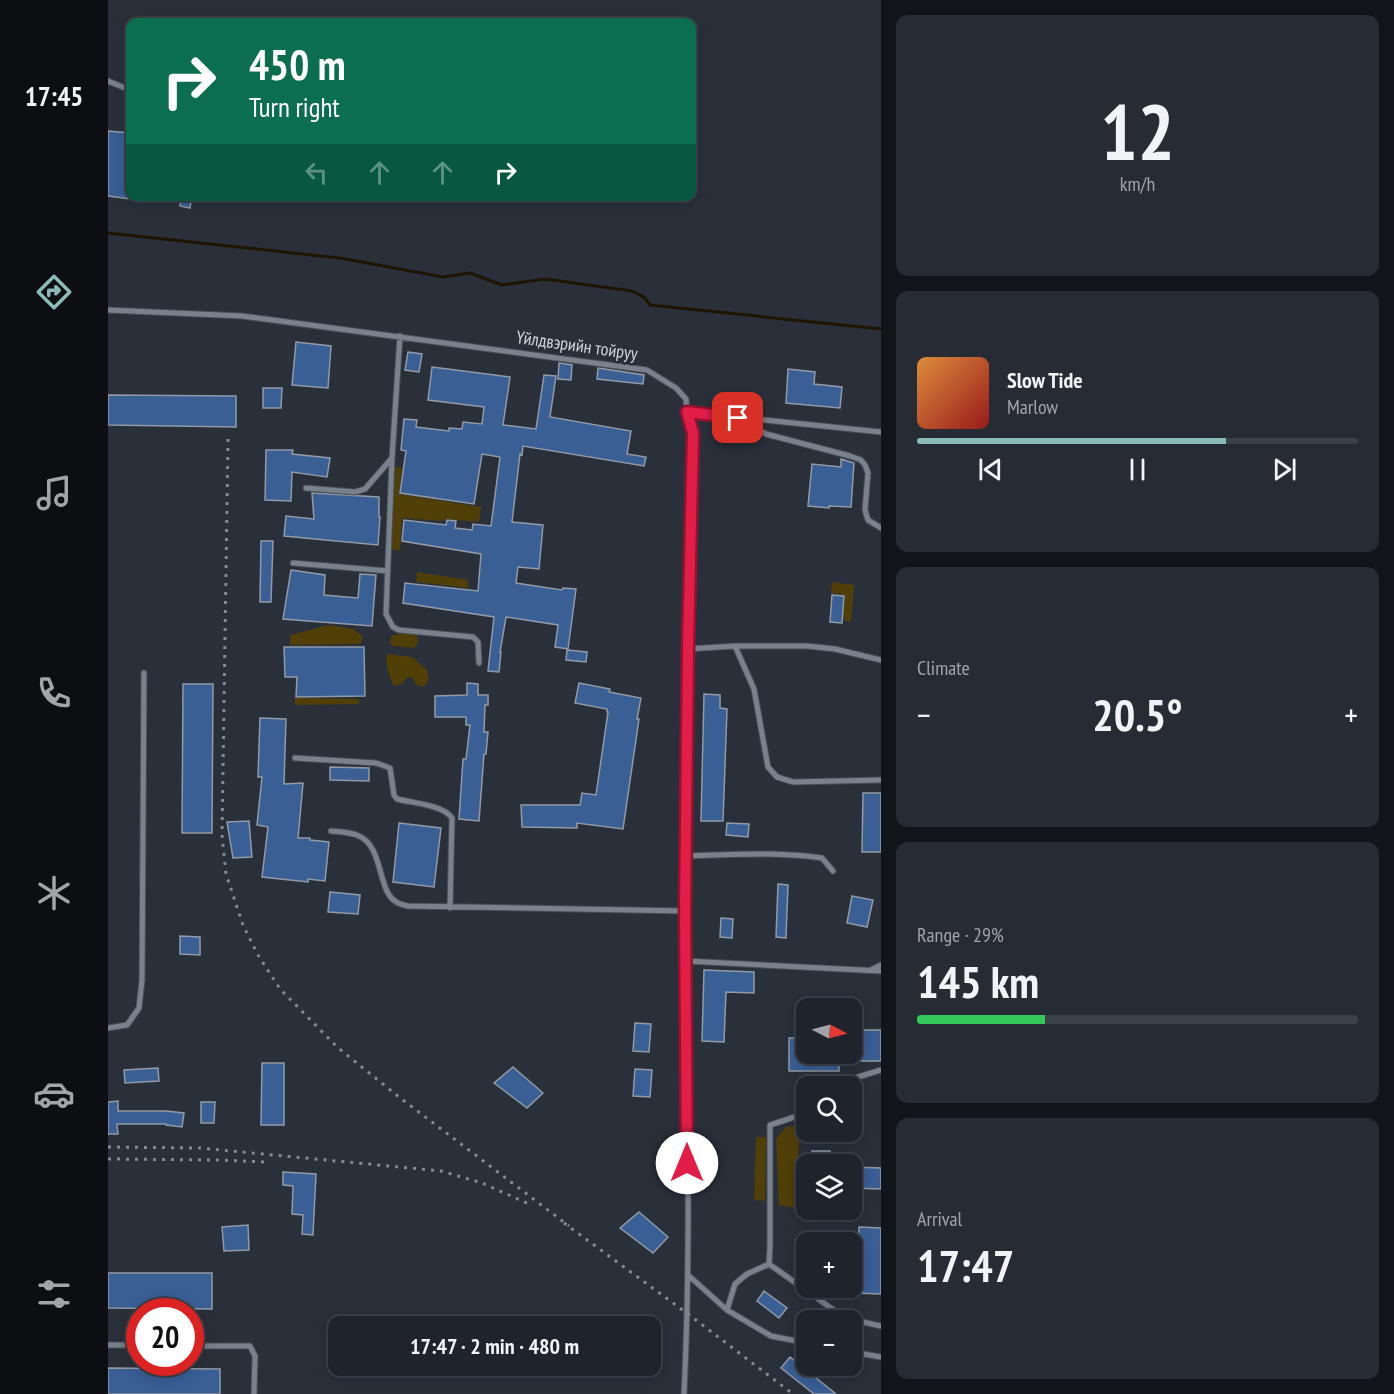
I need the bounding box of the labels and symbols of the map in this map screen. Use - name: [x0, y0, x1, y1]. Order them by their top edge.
- street label: Үйлдвэрийн тойруу: [515, 325, 639, 365]
- pin: [712, 392, 763, 443]
- north arrow: [796, 998, 862, 1064]
- position arrow: [655, 1131, 719, 1195]
- speed limit sign: 20: [126, 1298, 204, 1376]

